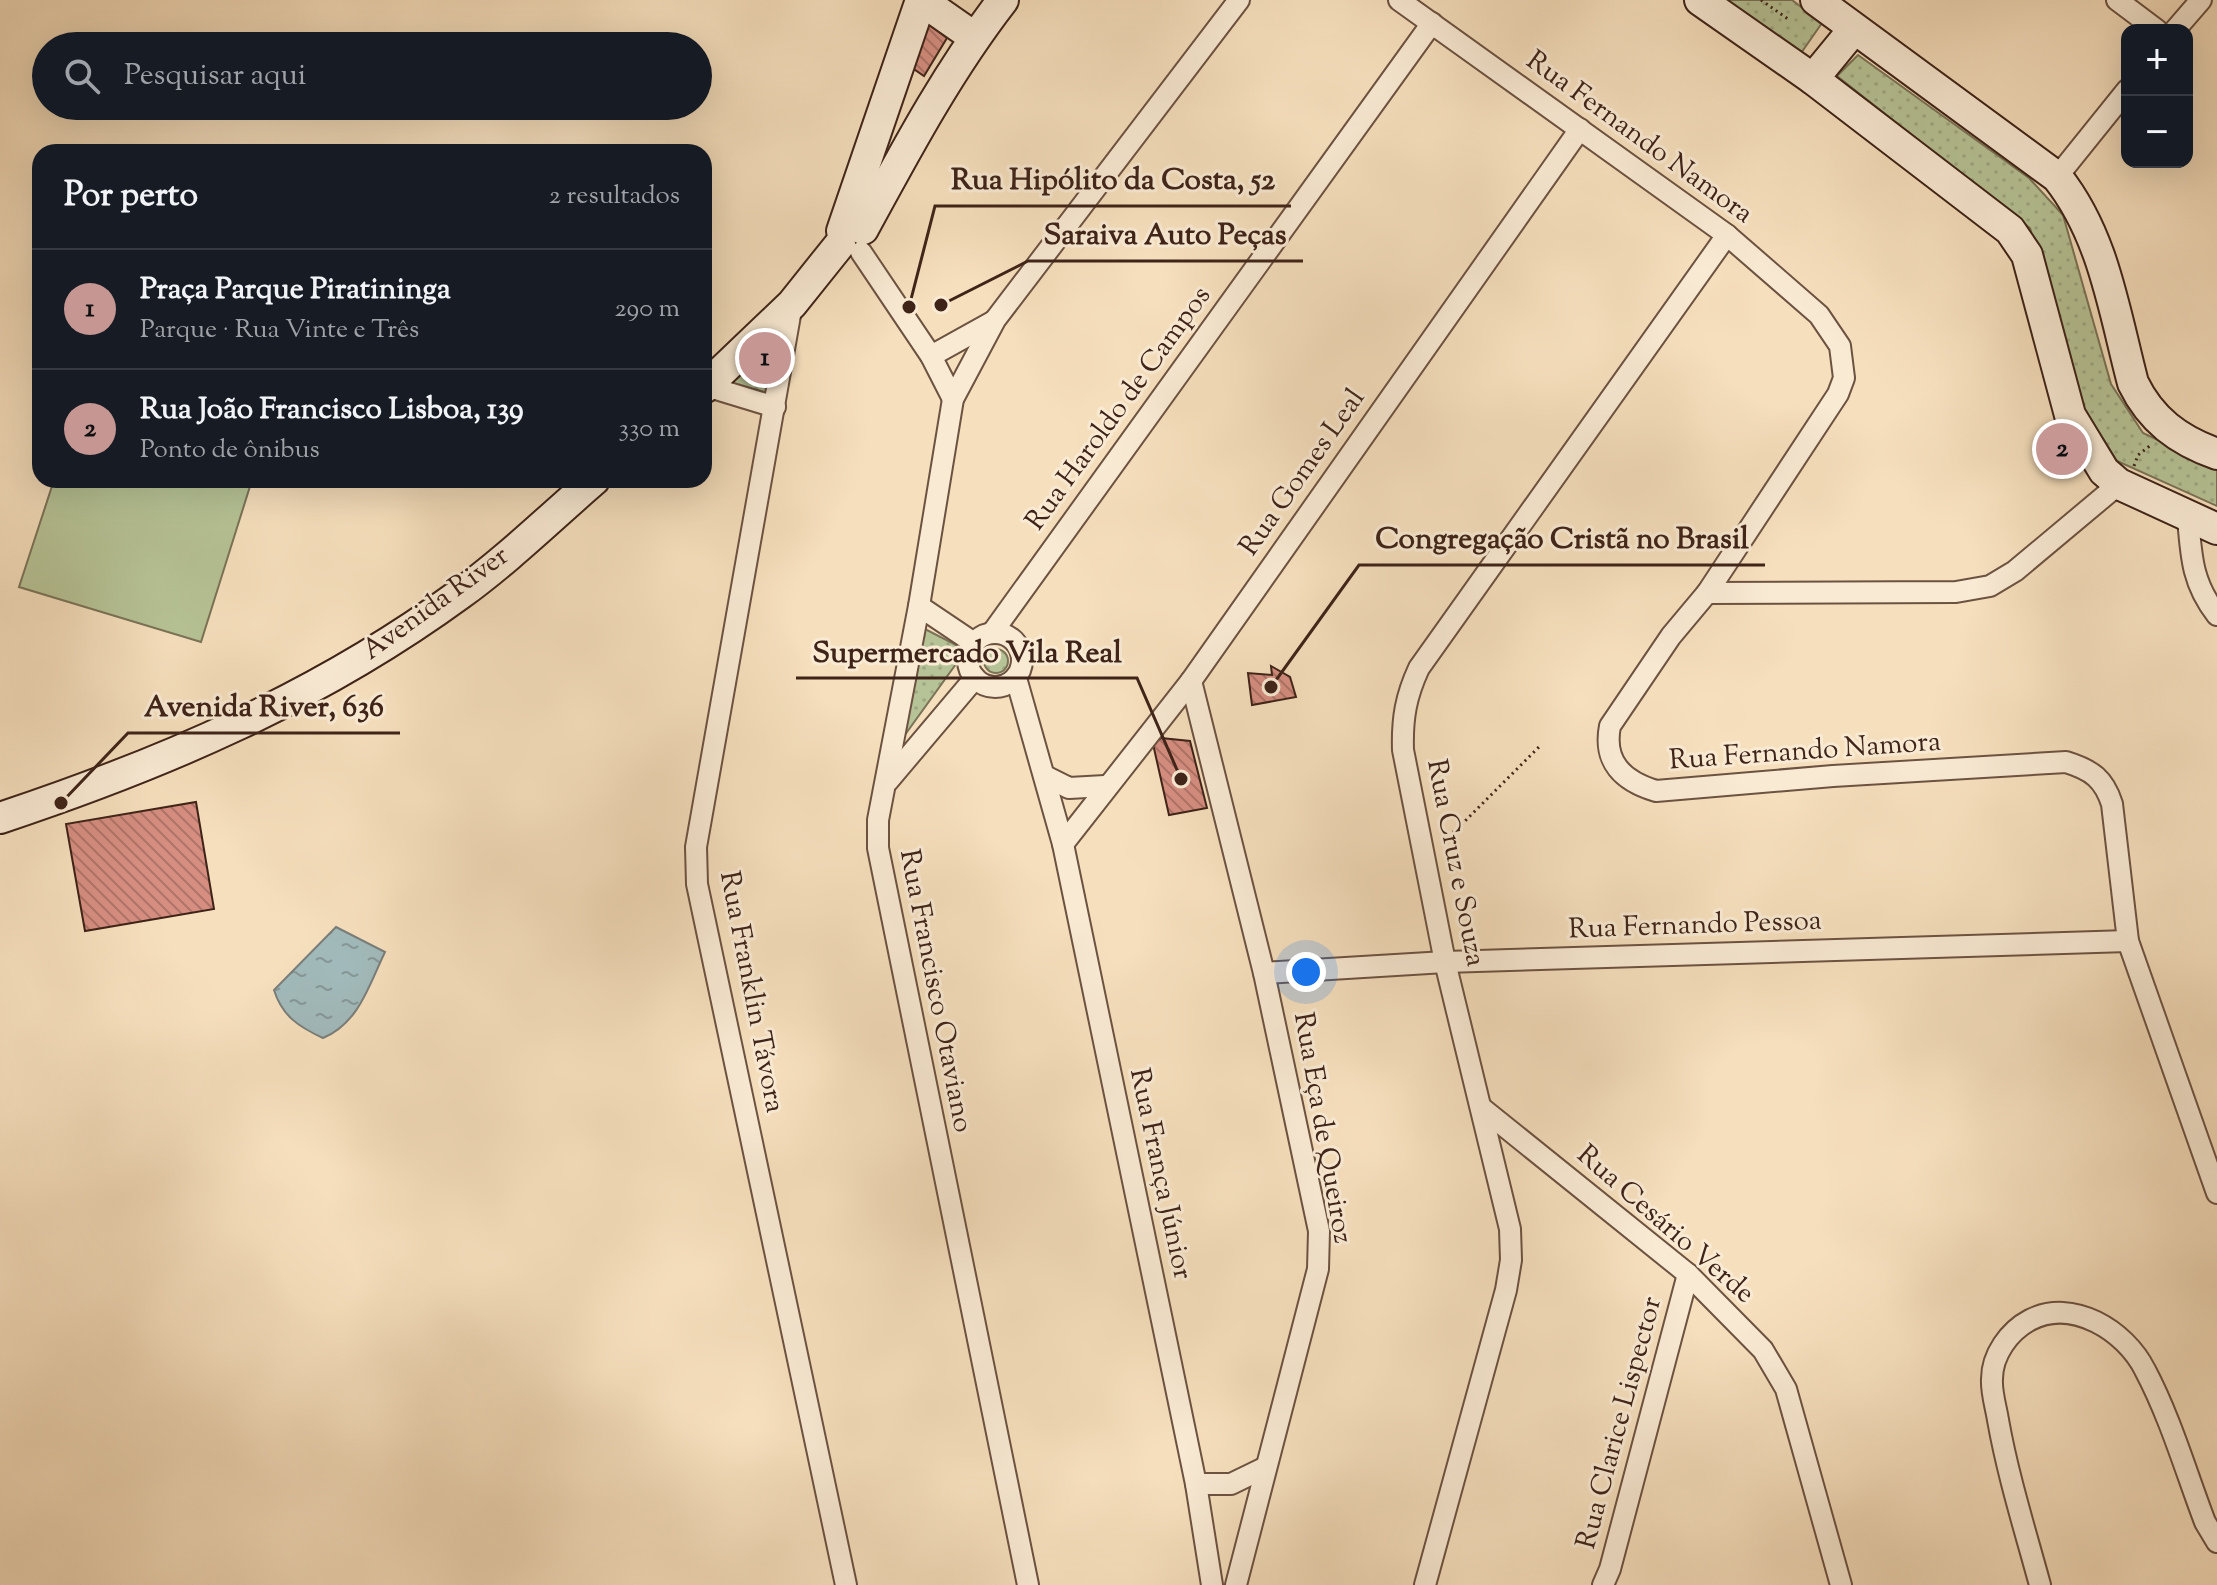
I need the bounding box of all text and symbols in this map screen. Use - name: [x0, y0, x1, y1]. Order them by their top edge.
- map controls: [2121, 24, 2193, 168]
- button: +: [2121, 24, 2193, 96]
- search box: [32, 32, 712, 120]
- street label: Rua Fernando Namora: [1517, 42, 1761, 234]
- icon: search: [60, 54, 104, 98]
- text: Pesquisar aqui: [124, 55, 306, 98]
- button: −: [2121, 96, 2193, 168]
- callout: Rua Hipólito da Costa, 52: [935, 152, 1291, 206]
- text: Rua Hipólito da Costa, 52: [951, 160, 1275, 203]
- text: Por perto: [64, 172, 198, 221]
- text: 2 resultados: [549, 178, 680, 215]
- callout: Saraiva Auto Peças: [1028, 207, 1303, 261]
- text: Saraiva Auto Peças: [1043, 215, 1287, 258]
- text: Praça Parque Piratininga: [140, 269, 451, 312]
- street label: Rua Haroldo de Campos: [1017, 279, 1221, 539]
- text: 1: [86, 291, 94, 328]
- text: 290 m: [614, 291, 680, 328]
- text: Parque · Rua Vinte e Três: [140, 312, 419, 349]
- pin: 1: [739, 328, 791, 388]
- street label: Rua Gomes Leal: [1230, 381, 1376, 565]
- text: Rua João Francisco Lisboa, 139: [140, 389, 524, 432]
- text: 2: [84, 411, 96, 448]
- text: 330 m: [618, 411, 680, 448]
- pin: 2: [2036, 419, 2088, 479]
- text: Ponto de ônibus: [140, 432, 320, 469]
- callout: Congregação Cristã no Brasil: [1359, 511, 1765, 565]
- text: Congregação Cristã no Brasil: [1375, 519, 1749, 562]
- street label: Avenida River: [354, 537, 518, 671]
- callout: Supermercado Vila Real: [796, 624, 1137, 678]
- text: Supermercado Vila Real: [812, 633, 1122, 676]
- callout: Avenida River, 636: [128, 679, 400, 733]
- text: Avenida River, 636: [144, 687, 384, 730]
- street label: Rua Fernando Namora: [1668, 723, 1942, 781]
- street label: Rua Cruz e Souza: [1415, 756, 1495, 970]
- street label: Rua Francisco Otaviano: [888, 846, 982, 1136]
- street label: Rua Franklin Távora: [708, 868, 794, 1116]
- street label: Rua Fernando Pessoa: [1568, 902, 1822, 950]
- your location: [1286, 952, 1326, 992]
- street label: Rua Eça de Queiroz: [1282, 1009, 1362, 1247]
- street label: Rua França Júnior: [1118, 1065, 1202, 1284]
- street label: Rua Cesário Verde: [1567, 1136, 1763, 1314]
- street label: Rua Clarice Lispector: [1567, 1292, 1673, 1554]

